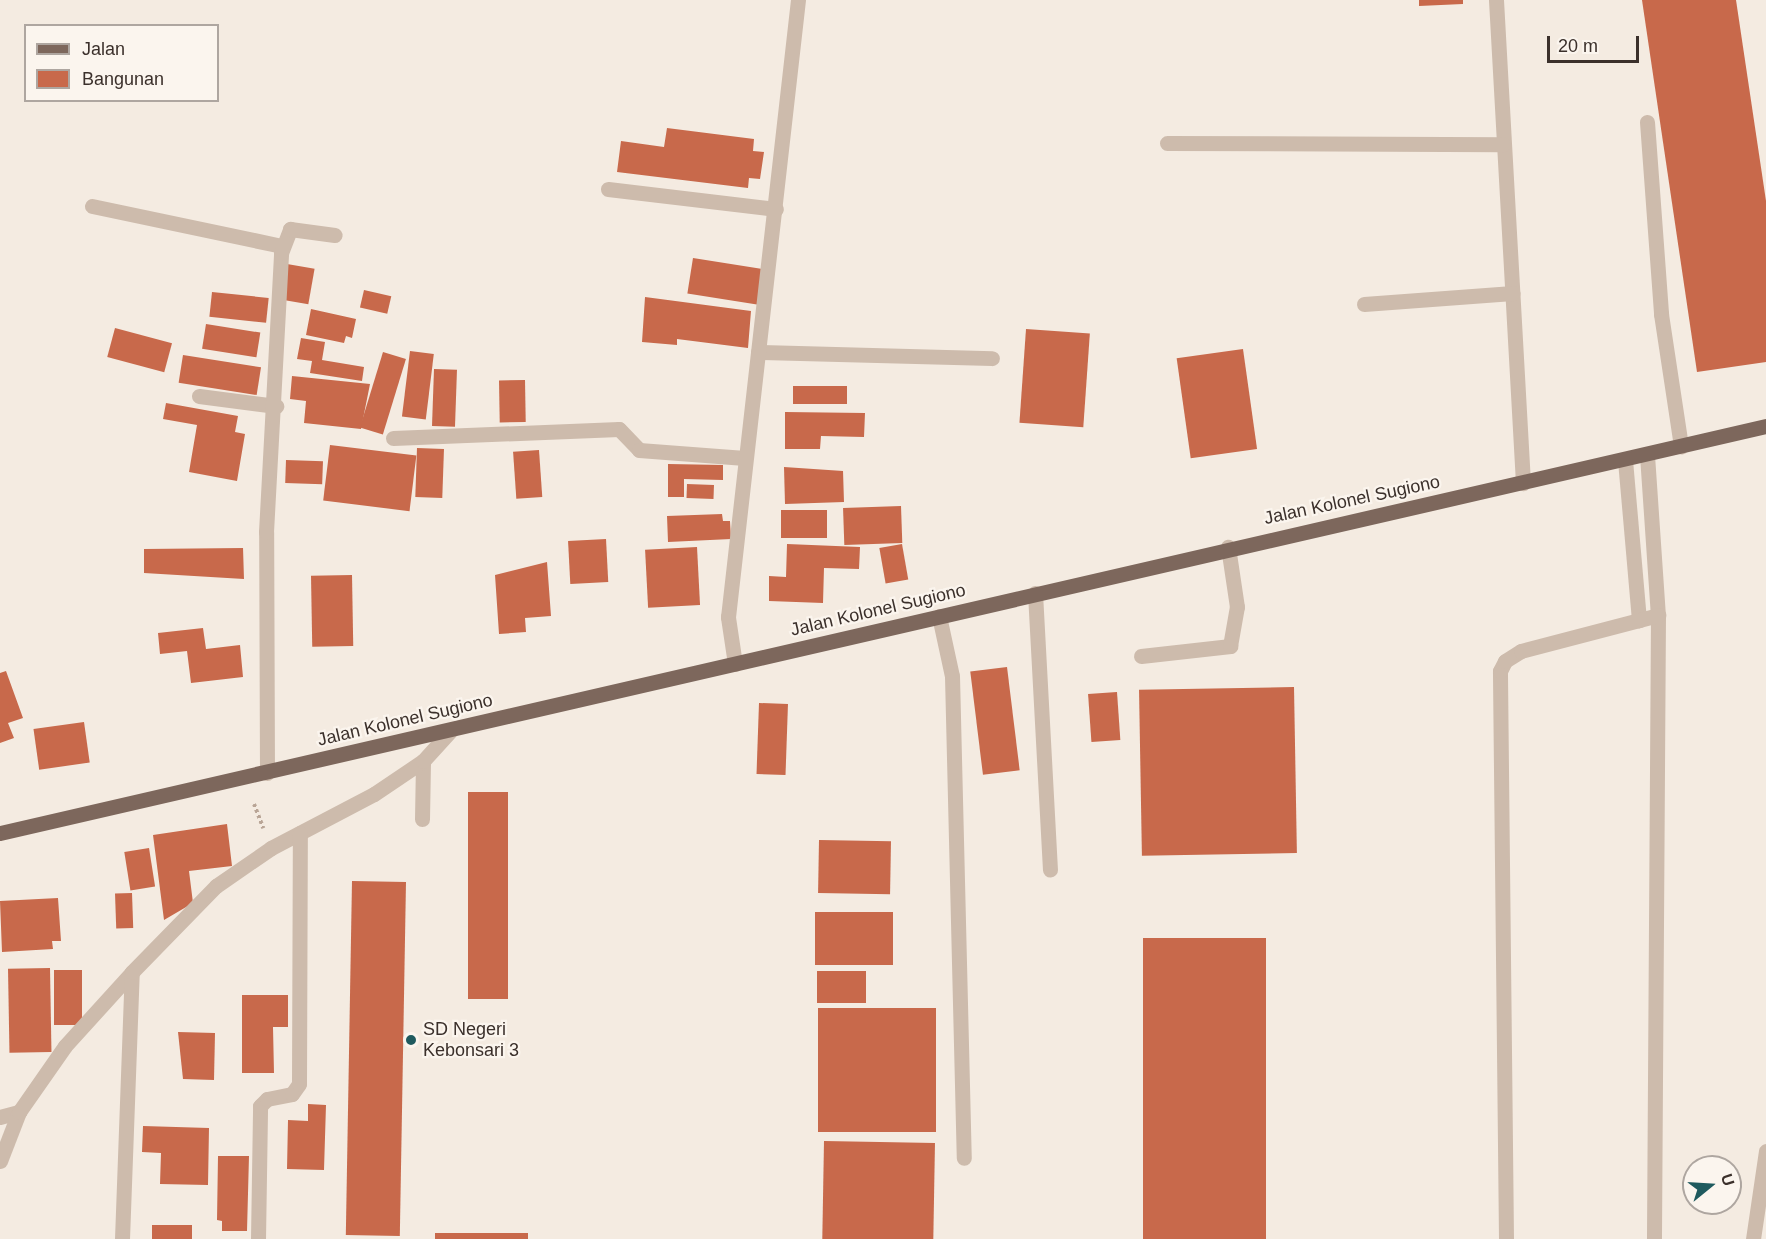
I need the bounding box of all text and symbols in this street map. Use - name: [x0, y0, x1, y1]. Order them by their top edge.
- legend: [24, 24, 219, 102]
- scale bar: [1550, 24, 1642, 62]
- text: 20 m: [1558, 36, 1598, 56]
- text: Jalan: [82, 39, 125, 59]
- text: Bangunan: [82, 69, 164, 89]
- street label: Jalan Kolonel Sugiono: [1262, 471, 1442, 529]
- street label: Jalan Kolonel Sugiono: [788, 579, 968, 641]
- street label: Jalan Kolonel Sugiono: [315, 689, 495, 751]
- place label: SD Negeri Kebonsari 3: [423, 1019, 519, 1062]
- marker: SD Negeri Kebonsari 3: [404, 1033, 418, 1047]
- north arrow: [1682, 1155, 1742, 1215]
- text: U: [1718, 1172, 1738, 1188]

